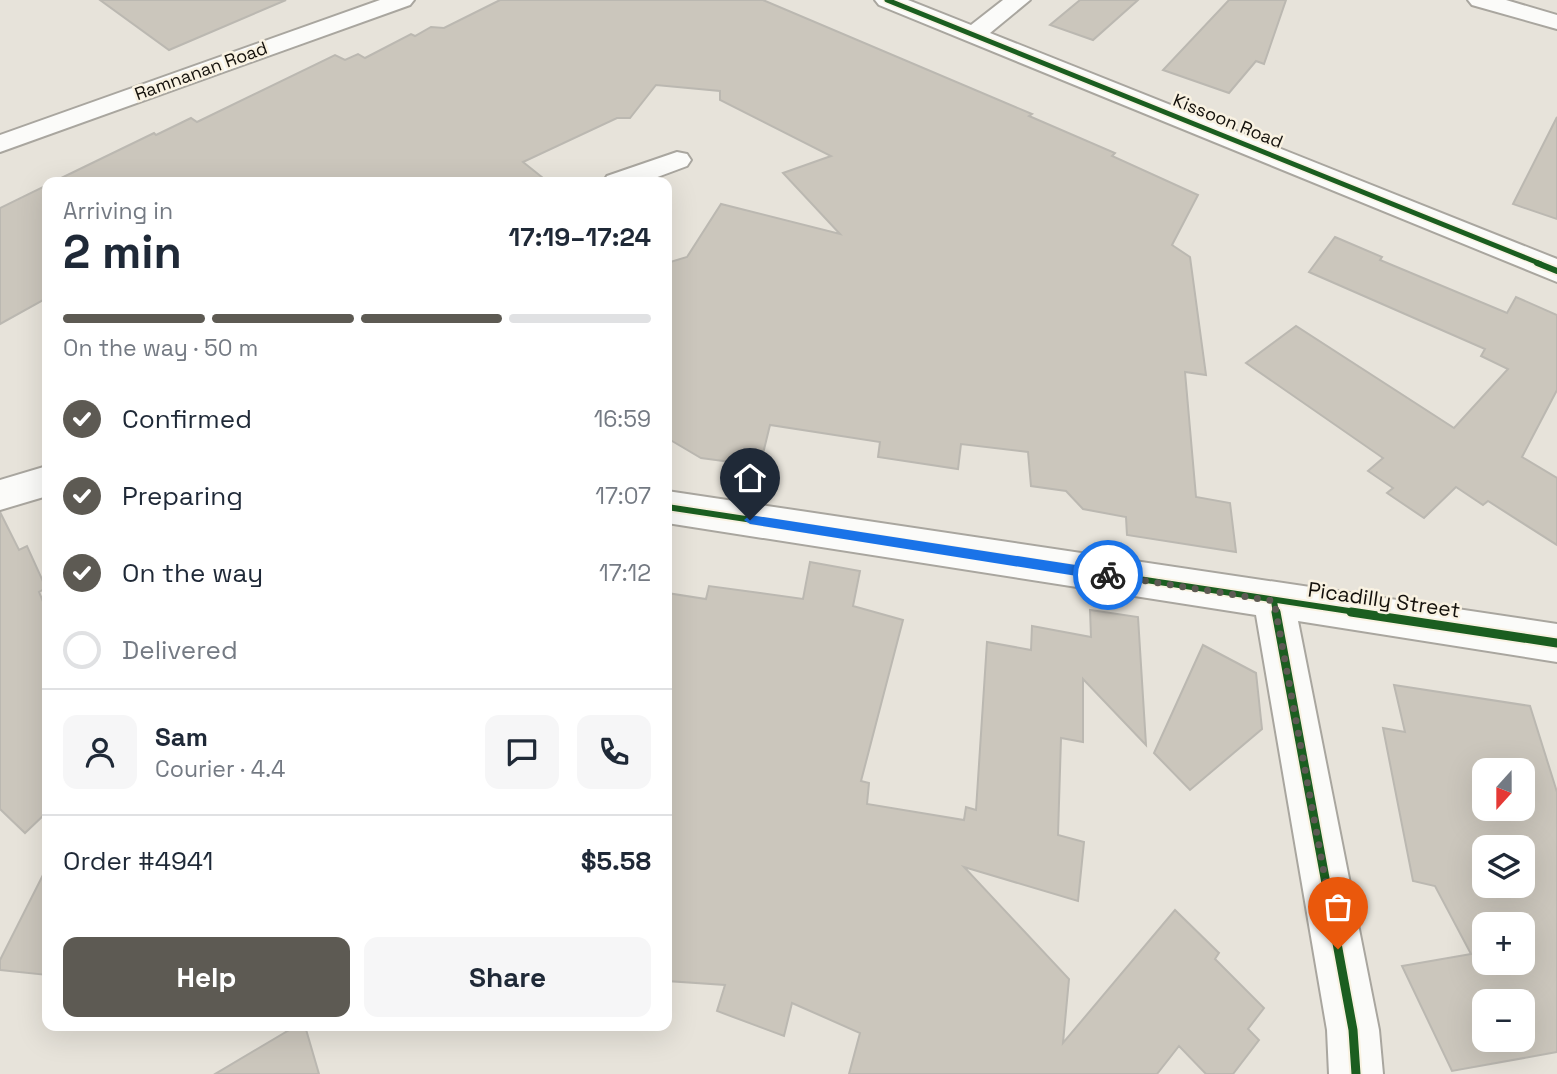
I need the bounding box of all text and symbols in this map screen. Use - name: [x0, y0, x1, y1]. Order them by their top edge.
- street label: Ramnanan Road: [131, 36, 270, 105]
- street label: Kissoon Road: [1170, 88, 1286, 153]
- text: Arriving in: [63, 196, 173, 226]
- text: 17:19–17:24: [509, 220, 651, 254]
- text: 2 min: [63, 223, 182, 281]
- text: On the way · 50 m: [63, 333, 258, 363]
- icon: check: [63, 400, 101, 438]
- text: Confirmed: [122, 402, 252, 436]
- text: 16:59: [594, 404, 651, 434]
- pin: [720, 448, 780, 520]
- icon: home: [731, 459, 769, 497]
- icon: check: [63, 477, 101, 515]
- text: Preparing: [122, 479, 243, 513]
- text: 17:07: [595, 481, 651, 511]
- courier: [1073, 540, 1143, 610]
- icon: check: [63, 554, 101, 592]
- text: On the way: [122, 556, 263, 590]
- icon: bike: [1089, 556, 1127, 594]
- text: 17:12: [599, 558, 651, 588]
- street label: Picadilly Street: [1306, 575, 1462, 624]
- text: Delivered: [122, 633, 238, 667]
- button: person: [63, 715, 137, 789]
- button: chat: [485, 715, 559, 789]
- button: phone: [577, 715, 651, 789]
- text: Sam: [155, 720, 208, 754]
- text: Courier · 4.4: [155, 754, 285, 784]
- north arrow: [1472, 758, 1535, 821]
- map controls: [1472, 758, 1535, 1052]
- button: layers: [1472, 835, 1535, 898]
- text: Order #4941: [63, 844, 213, 878]
- text: $5.58: [581, 844, 651, 878]
- pin: [1308, 877, 1368, 949]
- icon: bag: [1319, 888, 1357, 926]
- button: +: [1472, 912, 1535, 975]
- button: Help: [63, 937, 350, 1017]
- button: Share: [364, 937, 651, 1017]
- button: −: [1472, 989, 1535, 1052]

